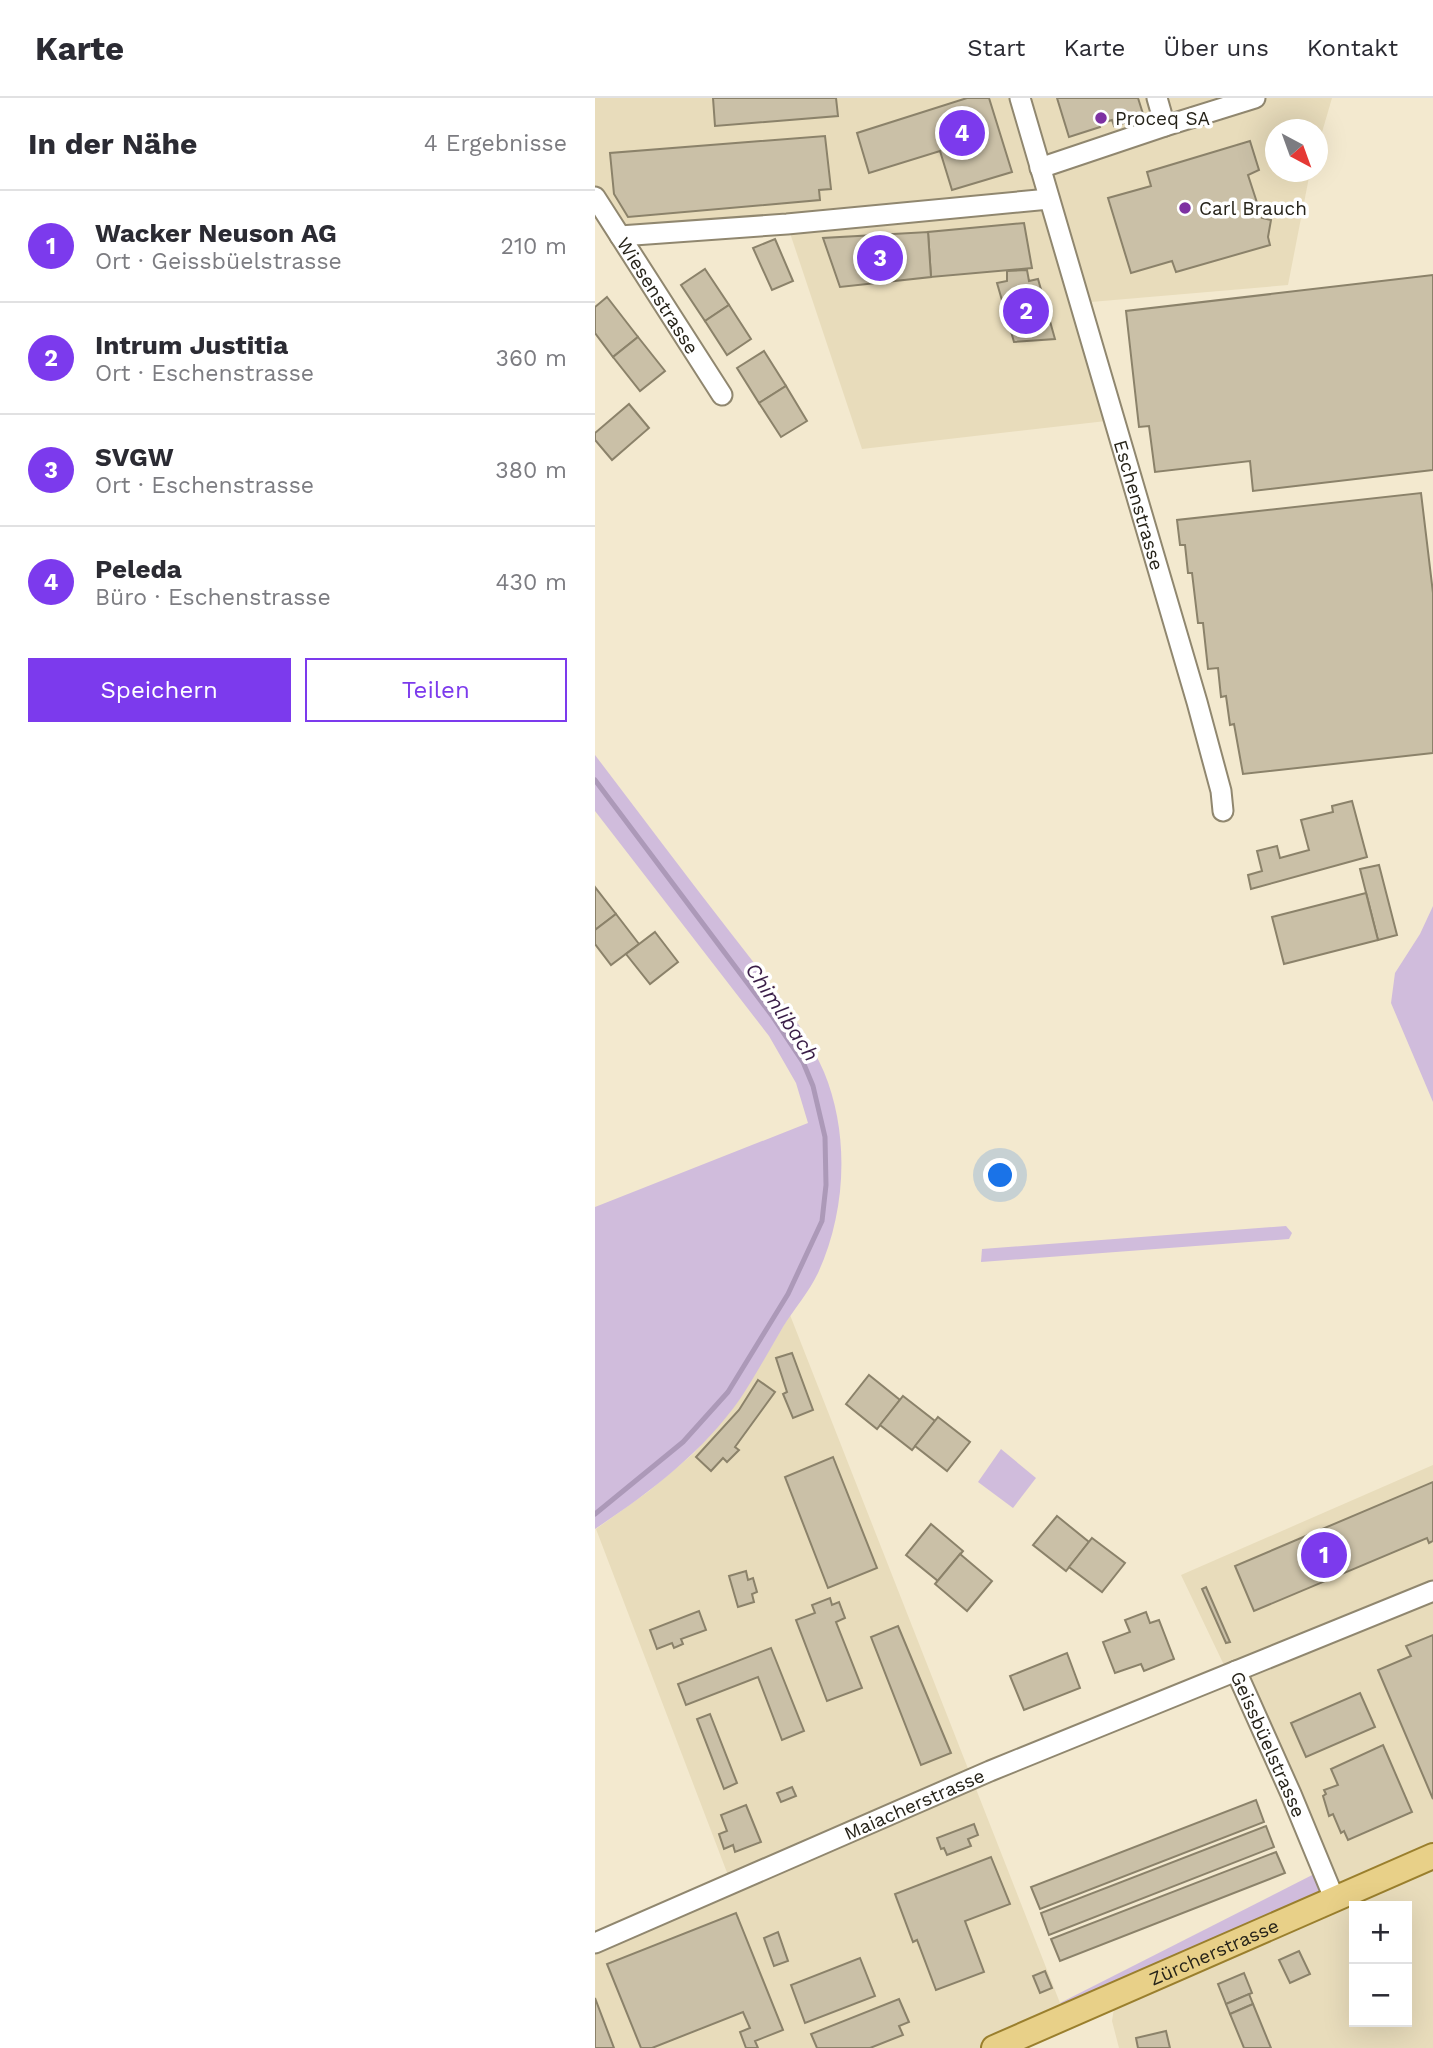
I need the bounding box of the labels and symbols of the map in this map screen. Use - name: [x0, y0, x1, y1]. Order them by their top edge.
- pin: 4: [939, 107, 985, 159]
- place label: Proceq SA: [1115, 107, 1210, 130]
- marker: Proceq SA: [1093, 110, 1109, 126]
- north arrow: [1265, 119, 1328, 182]
- place label: Carl Brauch: [1199, 197, 1307, 220]
- marker: Carl Brauch: [1177, 200, 1193, 216]
- pin: 3: [857, 232, 903, 284]
- street label: Wiesenstrasse: [612, 233, 704, 358]
- pin: 2: [1003, 285, 1049, 337]
- street label: Eschenstrasse: [1109, 437, 1169, 573]
- water label: Chimlibach: [740, 958, 824, 1066]
- your location: [983, 1158, 1017, 1192]
- pin: 1: [1301, 1529, 1347, 1581]
- street label: Geissbüelstrasse: [1226, 1668, 1310, 1821]
- street label: Maiacherstrasse: [841, 1764, 988, 1845]
- street label: Zürcherstrasse: [1146, 1914, 1282, 1991]

